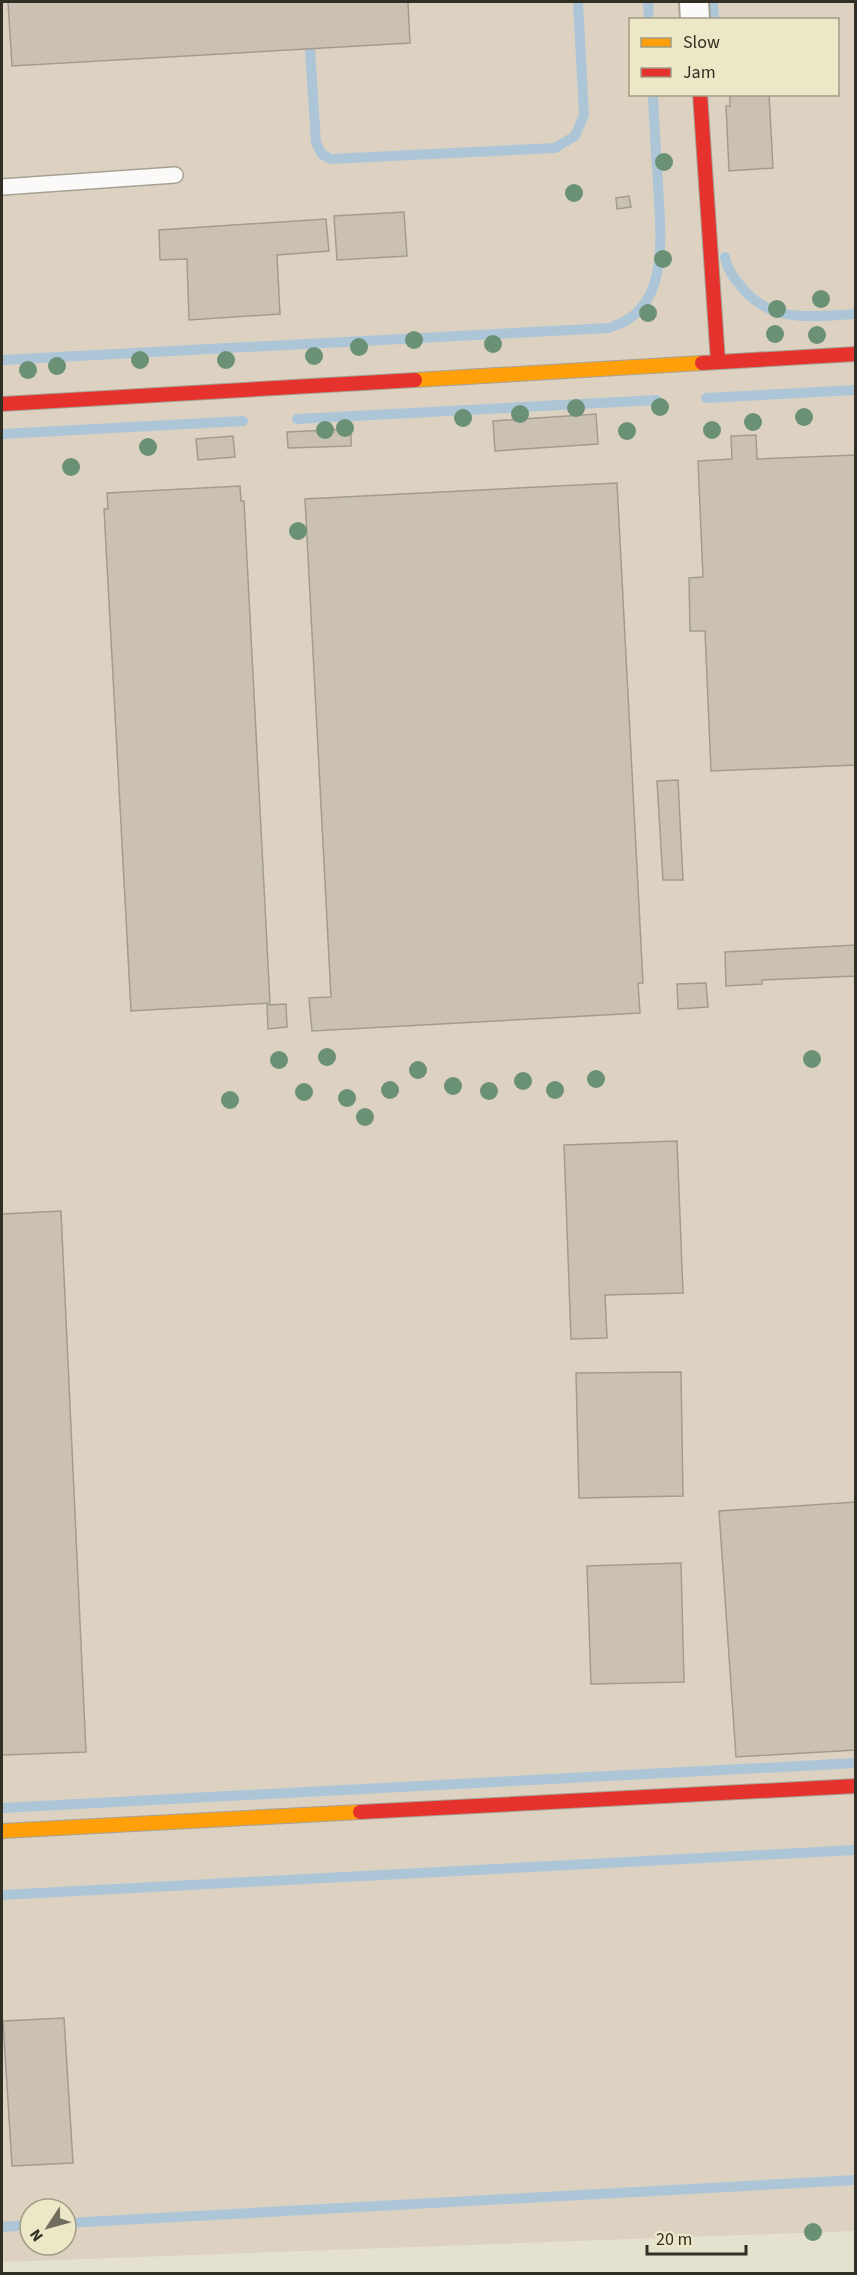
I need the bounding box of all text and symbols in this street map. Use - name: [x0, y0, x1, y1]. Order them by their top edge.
- legend: [629, 18, 839, 96]
- text: Slow: [683, 30, 720, 55]
- text: Jam: [683, 60, 716, 85]
- north arrow: [18, 2197, 78, 2257]
- scale bar: [647, 2218, 746, 2256]
- text: N: [25, 2224, 49, 2246]
- text: 20 m: [656, 2227, 692, 2252]

